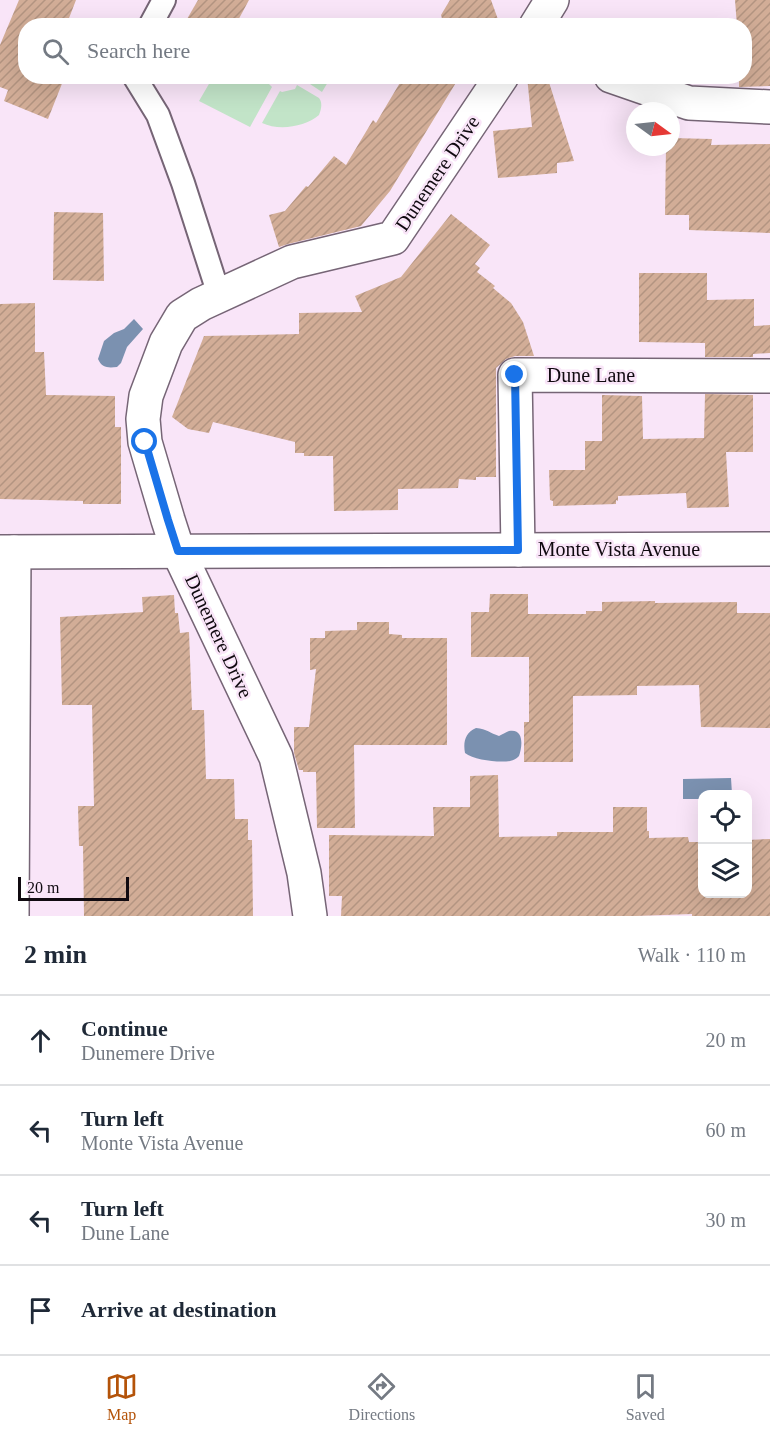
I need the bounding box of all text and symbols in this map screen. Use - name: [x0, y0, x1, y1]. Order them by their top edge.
- search box: [18, 18, 752, 84]
- icon: search: [39, 35, 72, 68]
- text: Search here: [87, 38, 190, 63]
- north arrow: [626, 102, 680, 156]
- street label: Dunemere Drive: [390, 111, 484, 235]
- route end: [501, 361, 527, 387]
- street label: Dune Lane: [547, 364, 635, 386]
- route start: [131, 428, 157, 454]
- street label: Monte Vista Avenue: [538, 538, 700, 560]
- street label: Dunemere Drive: [181, 571, 257, 701]
- map controls: [698, 790, 752, 898]
- button: locate: [698, 790, 752, 844]
- button: layers: [698, 844, 752, 898]
- scale bar: [18, 874, 129, 902]
- text: 20 m: [27, 879, 59, 896]
- text: 2 min: [24, 940, 87, 969]
- text: Walk · 110 m: [638, 944, 746, 966]
- text: Continue: [81, 1016, 168, 1041]
- icon: ahead: [24, 1024, 57, 1057]
- text: 20 m: [705, 1029, 746, 1051]
- text: Dunemere Drive: [81, 1042, 215, 1064]
- text: Turn left: [81, 1106, 164, 1131]
- icon: left: [24, 1114, 57, 1147]
- text: 60 m: [705, 1119, 746, 1141]
- text: Monte Vista Avenue: [81, 1132, 243, 1154]
- text: Turn left: [81, 1196, 164, 1221]
- icon: left: [24, 1204, 57, 1237]
- text: 30 m: [705, 1209, 746, 1231]
- text: Dune Lane: [81, 1222, 169, 1244]
- icon: arrive: [24, 1294, 57, 1327]
- text: Arrive at destination: [81, 1297, 277, 1322]
- tab: Map: [105, 1370, 138, 1424]
- tab: Directions: [349, 1370, 415, 1424]
- tab: Saved: [626, 1370, 665, 1424]

